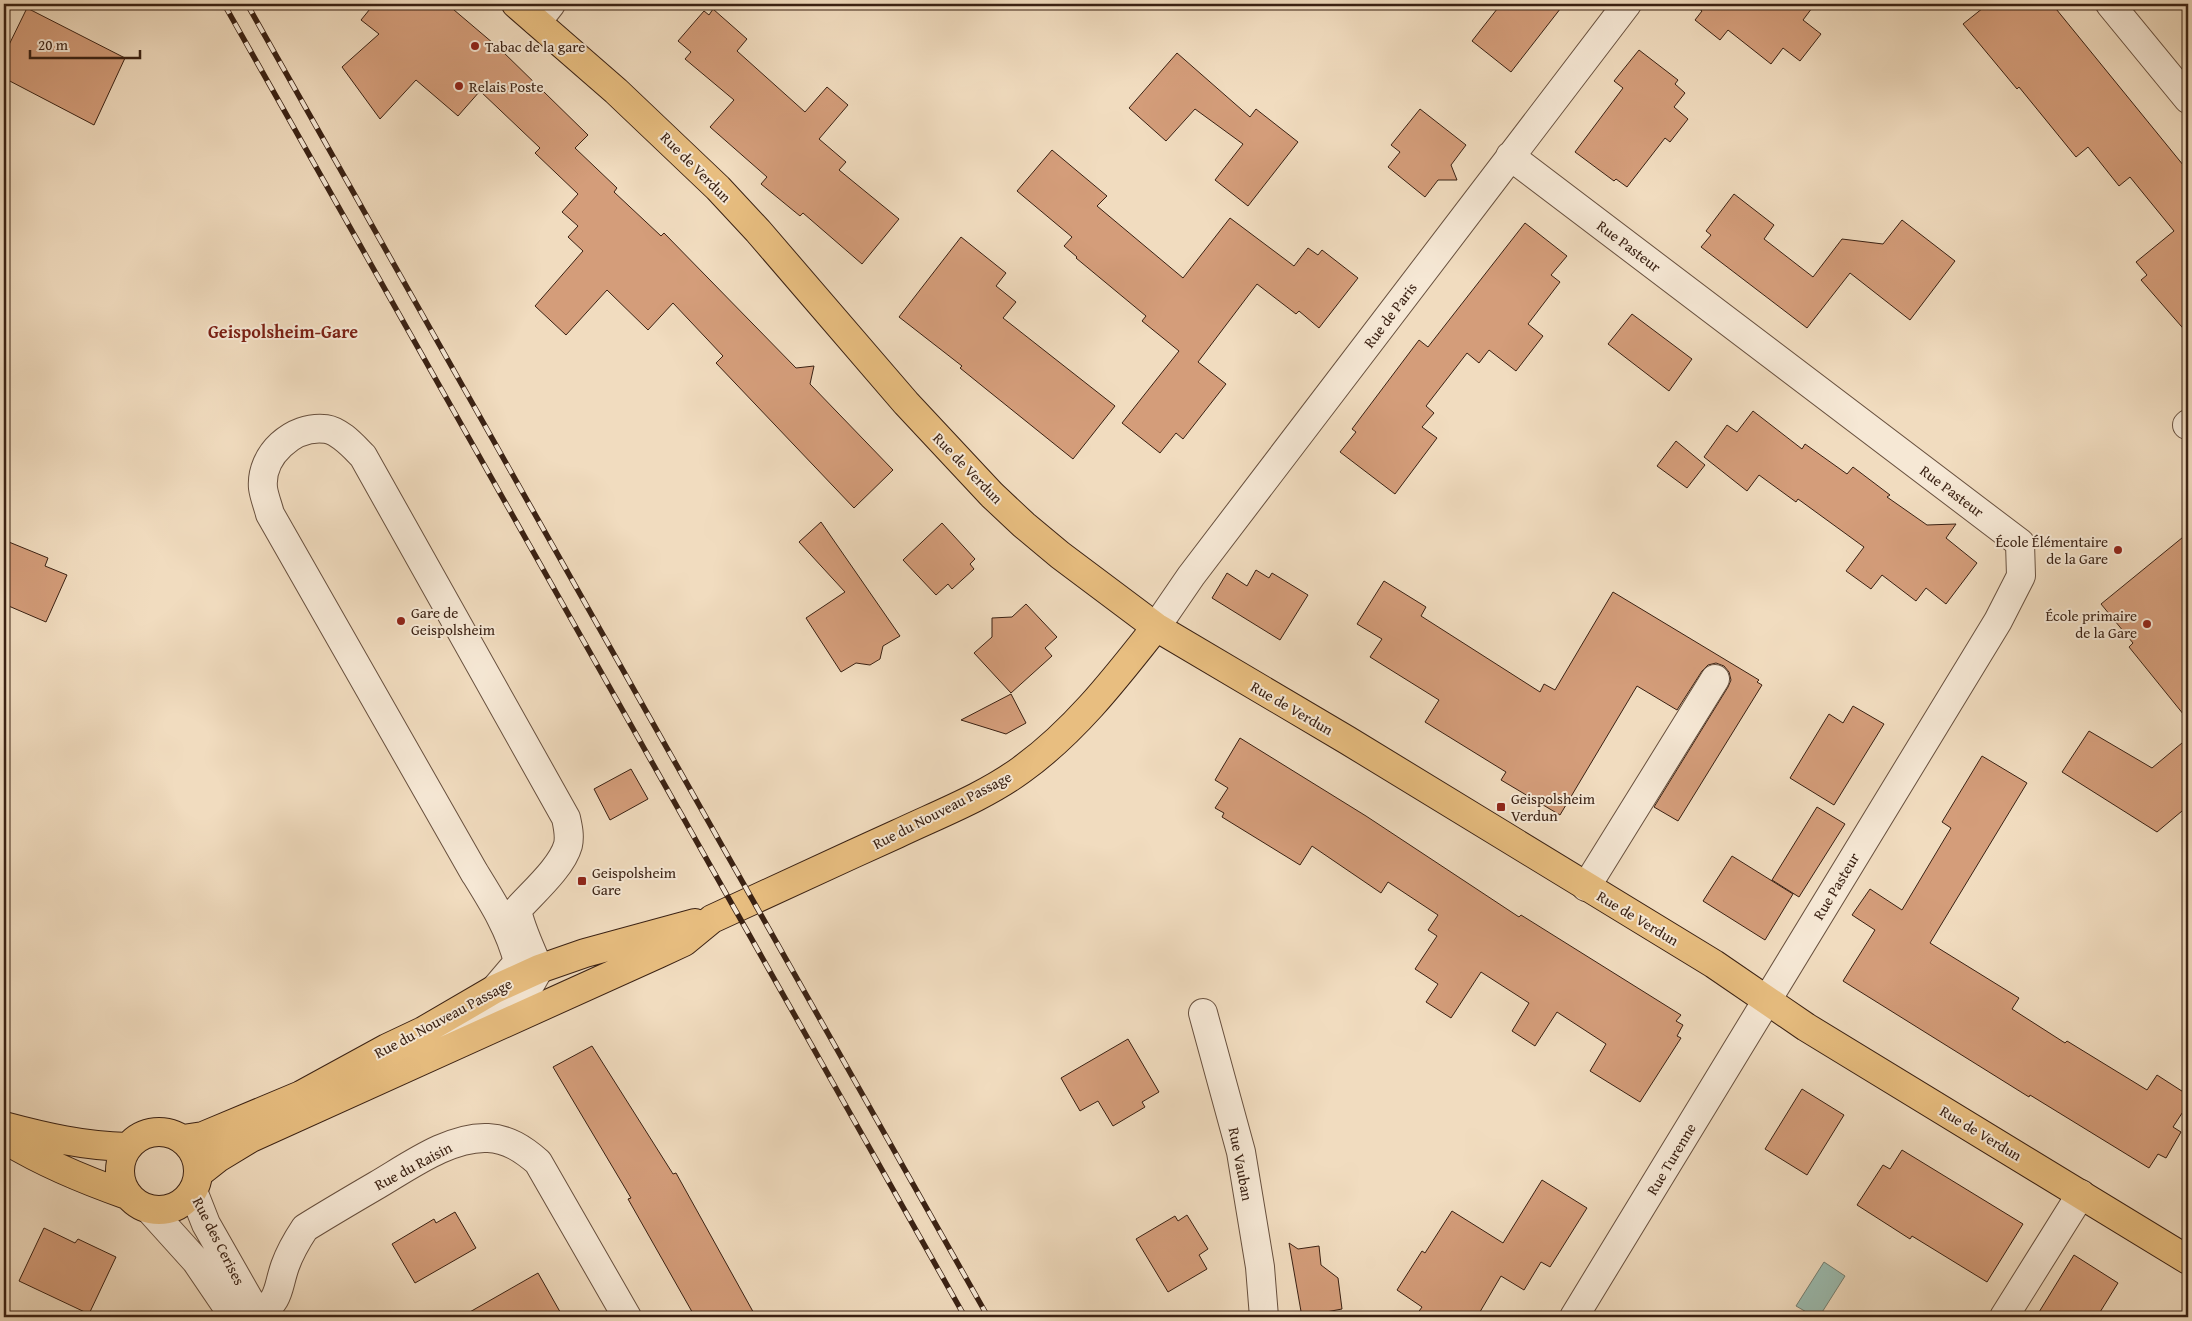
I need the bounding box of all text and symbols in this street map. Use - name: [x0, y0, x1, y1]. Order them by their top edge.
- scale bar: [30, 28, 140, 60]
- text: 20 m: [38, 34, 69, 55]
- place label: Tabac de la gare: [485, 36, 585, 57]
- marker: Tabac de la gare: [469, 40, 481, 52]
- place label: Relais Poste: [469, 76, 543, 97]
- marker: Relais Poste: [453, 80, 465, 92]
- street label: Rue de Verdun: [656, 127, 736, 207]
- street label: Rue Pasteur: [1593, 215, 1665, 277]
- street label: Rue de Paris: [1358, 278, 1422, 352]
- district label: Geispolsheim-Gare: [208, 318, 358, 345]
- street label: Rue de Verdun: [928, 428, 1008, 509]
- street label: Rue Pasteur: [1916, 460, 1988, 522]
- place label: École Élémentaire de la Gare: [1995, 531, 2108, 569]
- marker: École Élémentaire de la Gare: [2112, 544, 2124, 556]
- place label: Gare de Geispolsheim: [411, 602, 496, 640]
- place label: École primaire de la Gare: [2046, 605, 2137, 643]
- marker: Gare de Geispolsheim: [395, 615, 407, 627]
- marker: École primaire de la Gare: [2141, 618, 2153, 630]
- street label: Rue de Verdun: [1247, 676, 1338, 740]
- street label: Rue du Nouveau Passage: [869, 766, 1015, 854]
- place label: Geispolsheim Verdun: [1511, 788, 1596, 826]
- marker: Geispolsheim Verdun: [1495, 801, 1507, 813]
- street label: Rue Pasteur: [1808, 849, 1864, 923]
- place label: Geispolsheim Gare: [592, 862, 677, 900]
- marker: Geispolsheim Gare: [576, 875, 588, 887]
- street label: Rue de Verdun: [1593, 885, 1683, 951]
- street label: Rue du Nouveau Passage: [370, 973, 516, 1063]
- street label: Rue de Verdun: [1936, 1100, 2026, 1166]
- street label: Rue Turenne: [1641, 1119, 1701, 1199]
- street label: Rue Vauban: [1224, 1125, 1259, 1203]
- street label: Rue du Raisin: [371, 1136, 456, 1195]
- street label: Rue des Cerises: [188, 1193, 250, 1289]

